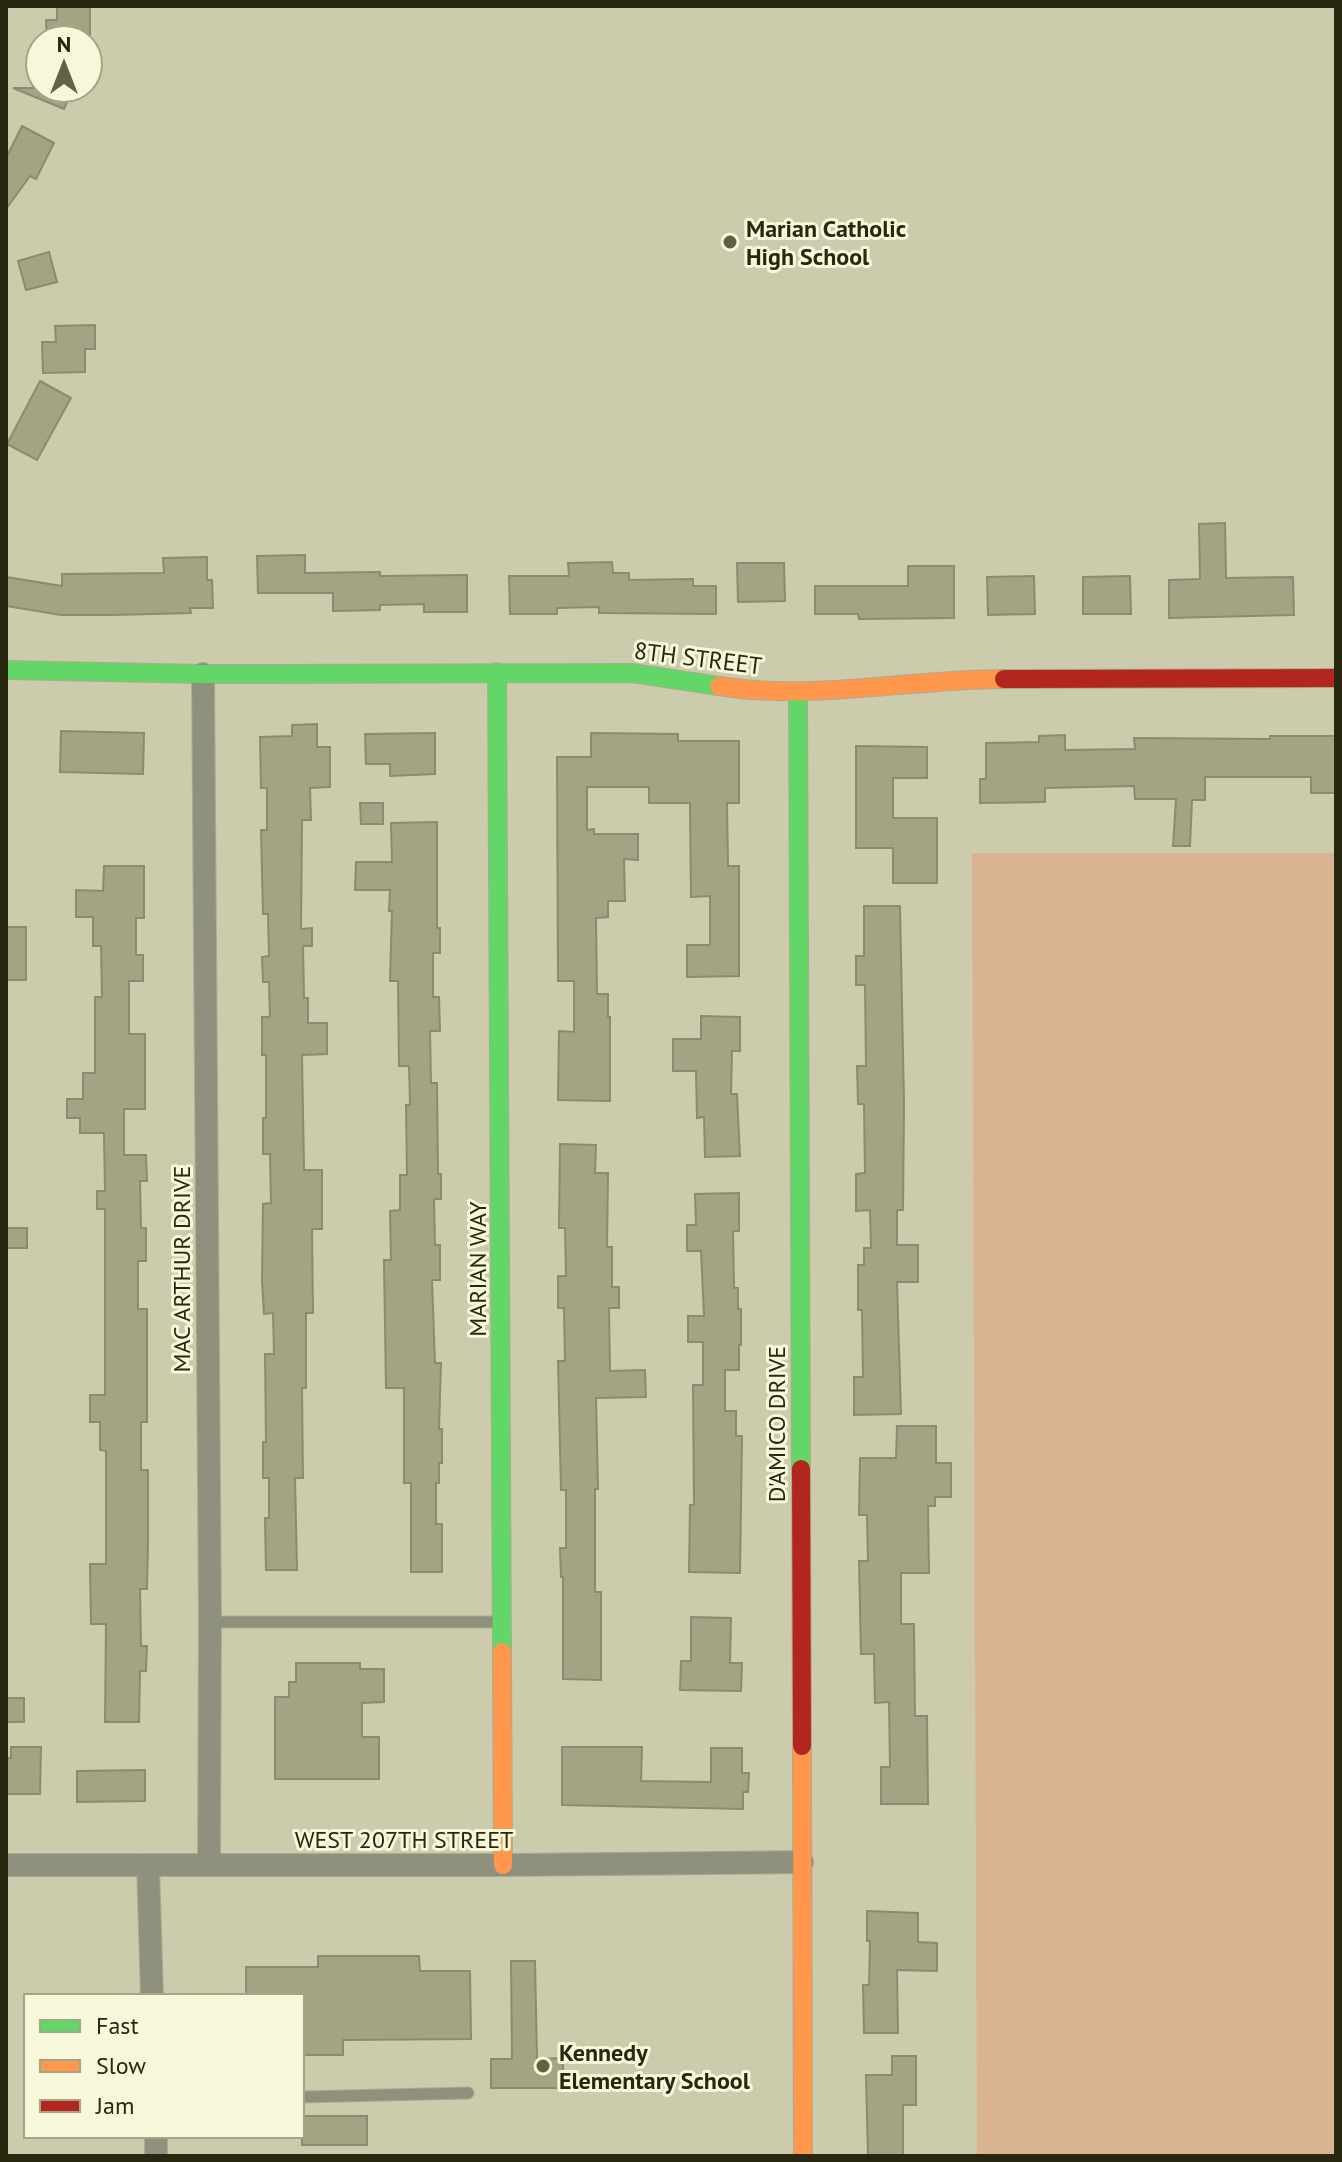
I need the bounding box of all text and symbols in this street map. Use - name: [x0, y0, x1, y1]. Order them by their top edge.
- north arrow: [24, 24, 104, 104]
- text: N: [57, 30, 71, 58]
- place label: Marian Catholic High School: [746, 213, 906, 272]
- marker: Marian Catholic High School: [721, 233, 739, 251]
- street label: 8TH STREET: [632, 635, 764, 681]
- street label: MAC ARTHUR DRIVE: [166, 1166, 197, 1372]
- street label: MARIAN WAY: [462, 1201, 493, 1337]
- street label: D'AMICO DRIVE: [761, 1346, 792, 1502]
- street label: WEST 207TH STREET: [295, 1824, 513, 1855]
- legend: [24, 1994, 304, 2138]
- text: Fast: [96, 2010, 139, 2041]
- place label: Kennedy Elementary School: [559, 2037, 751, 2096]
- text: Slow: [96, 2050, 146, 2081]
- marker: Kennedy Elementary School: [534, 2057, 552, 2075]
- text: Jam: [95, 2090, 134, 2121]

